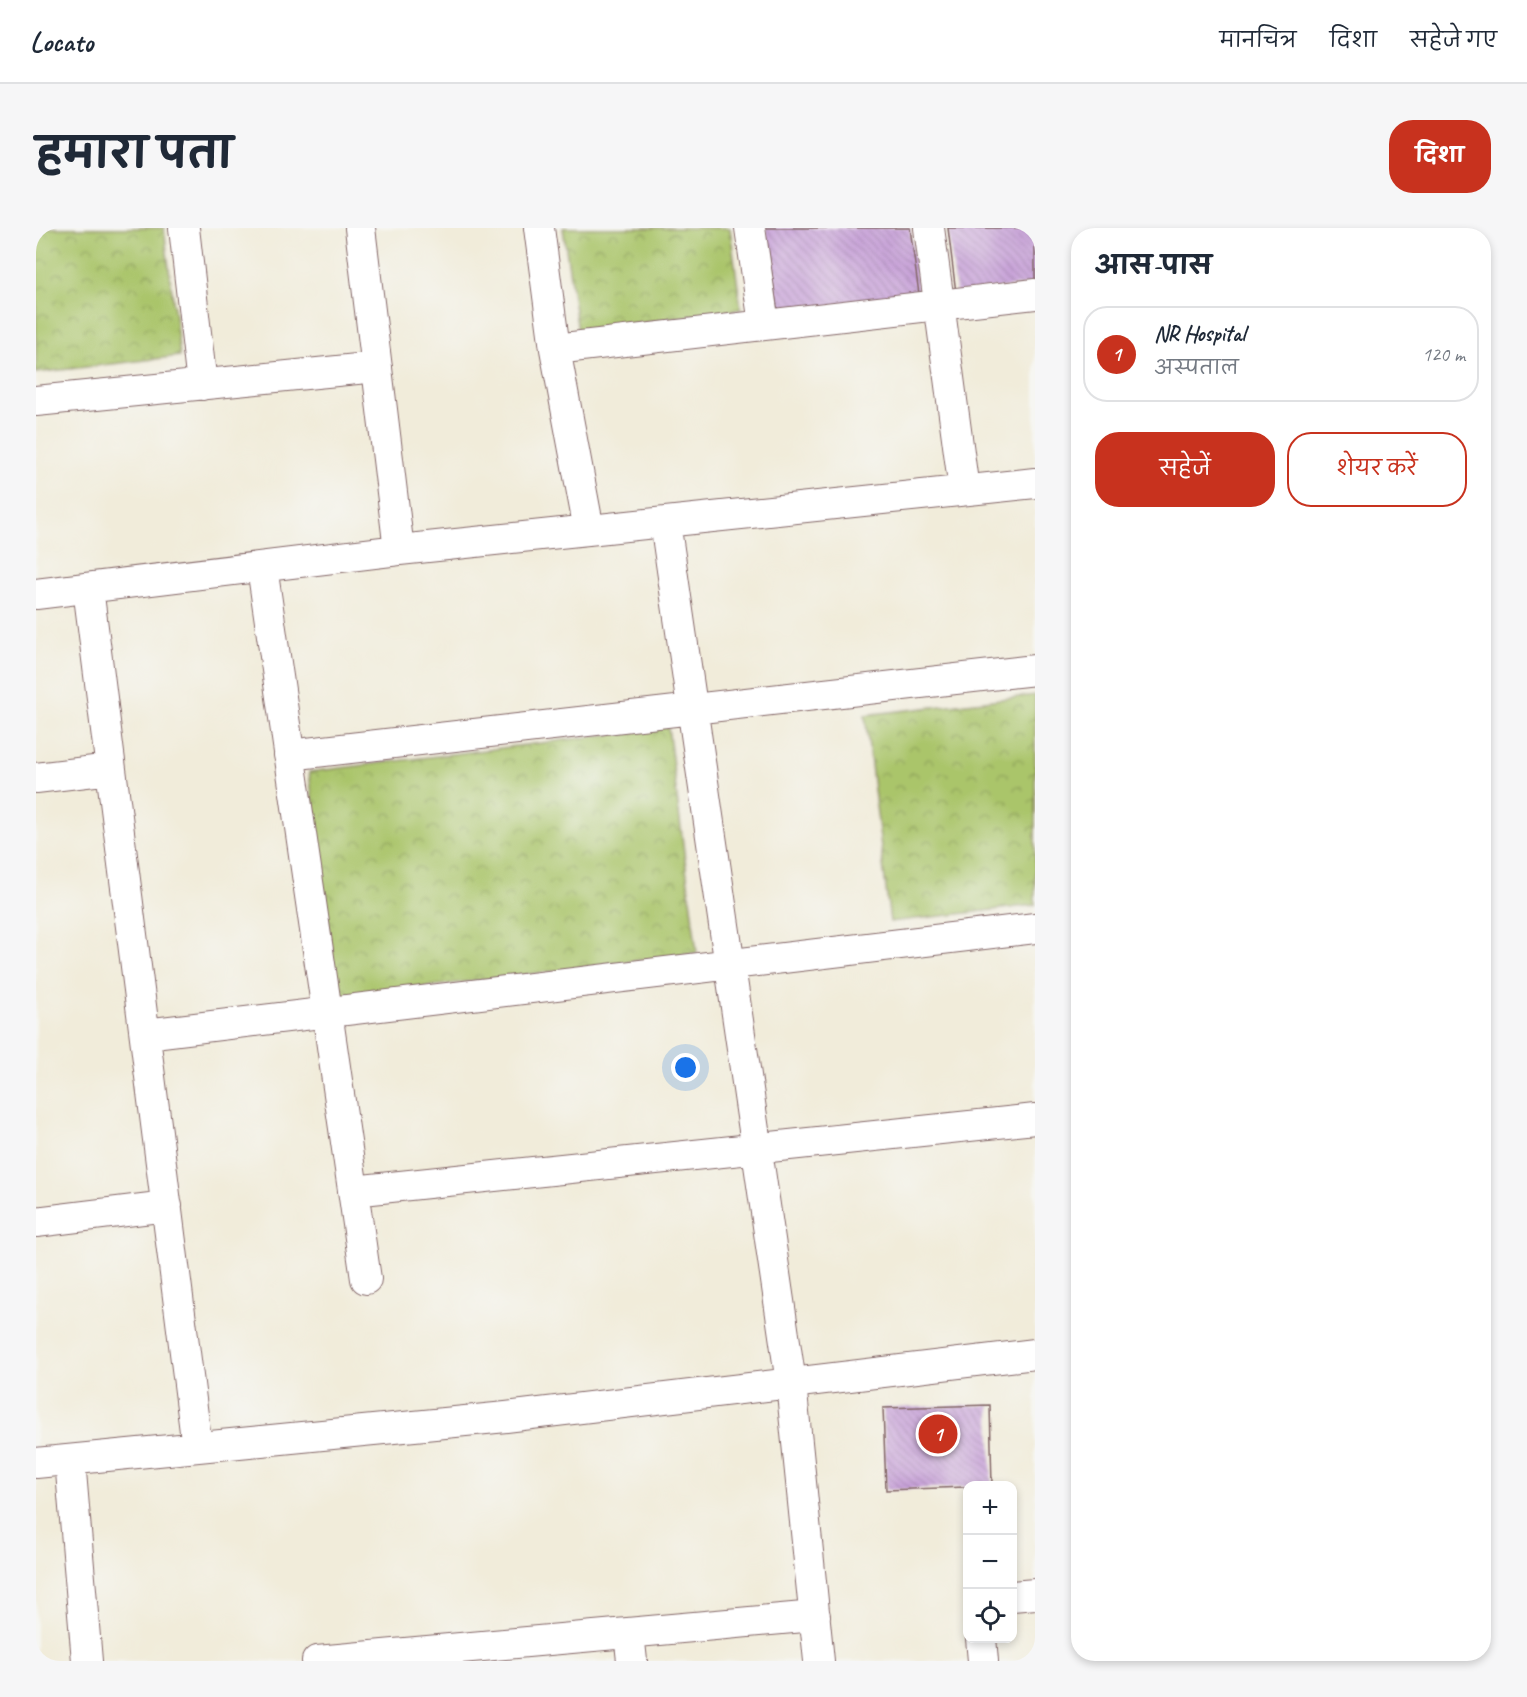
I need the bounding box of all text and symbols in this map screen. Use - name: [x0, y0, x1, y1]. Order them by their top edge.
- text: Locato: [30, 24, 93, 59]
- text: मानचित्र: [1219, 27, 1296, 53]
- text: दिशा: [1329, 27, 1377, 53]
- text: सहेजे गए: [1410, 27, 1497, 53]
- button: दिशा: [1389, 120, 1491, 193]
- text: हमारा पता: [36, 127, 233, 180]
- text: आस-पास: [1095, 249, 1212, 282]
- text: NR Hospital: [1154, 320, 1245, 348]
- text: 1: [1112, 342, 1121, 367]
- text: 120 m: [1422, 342, 1465, 367]
- text: अस्पताल: [1154, 355, 1239, 380]
- button: सहेजें: [1095, 432, 1275, 507]
- button: शेयर करें: [1287, 432, 1467, 507]
- your location: [671, 1053, 700, 1082]
- pin: 1: [918, 1412, 958, 1456]
- map controls: [963, 1481, 1017, 1643]
- button: +: [963, 1481, 1017, 1535]
- button: −: [963, 1535, 1017, 1589]
- button: locate: [963, 1589, 1017, 1643]

